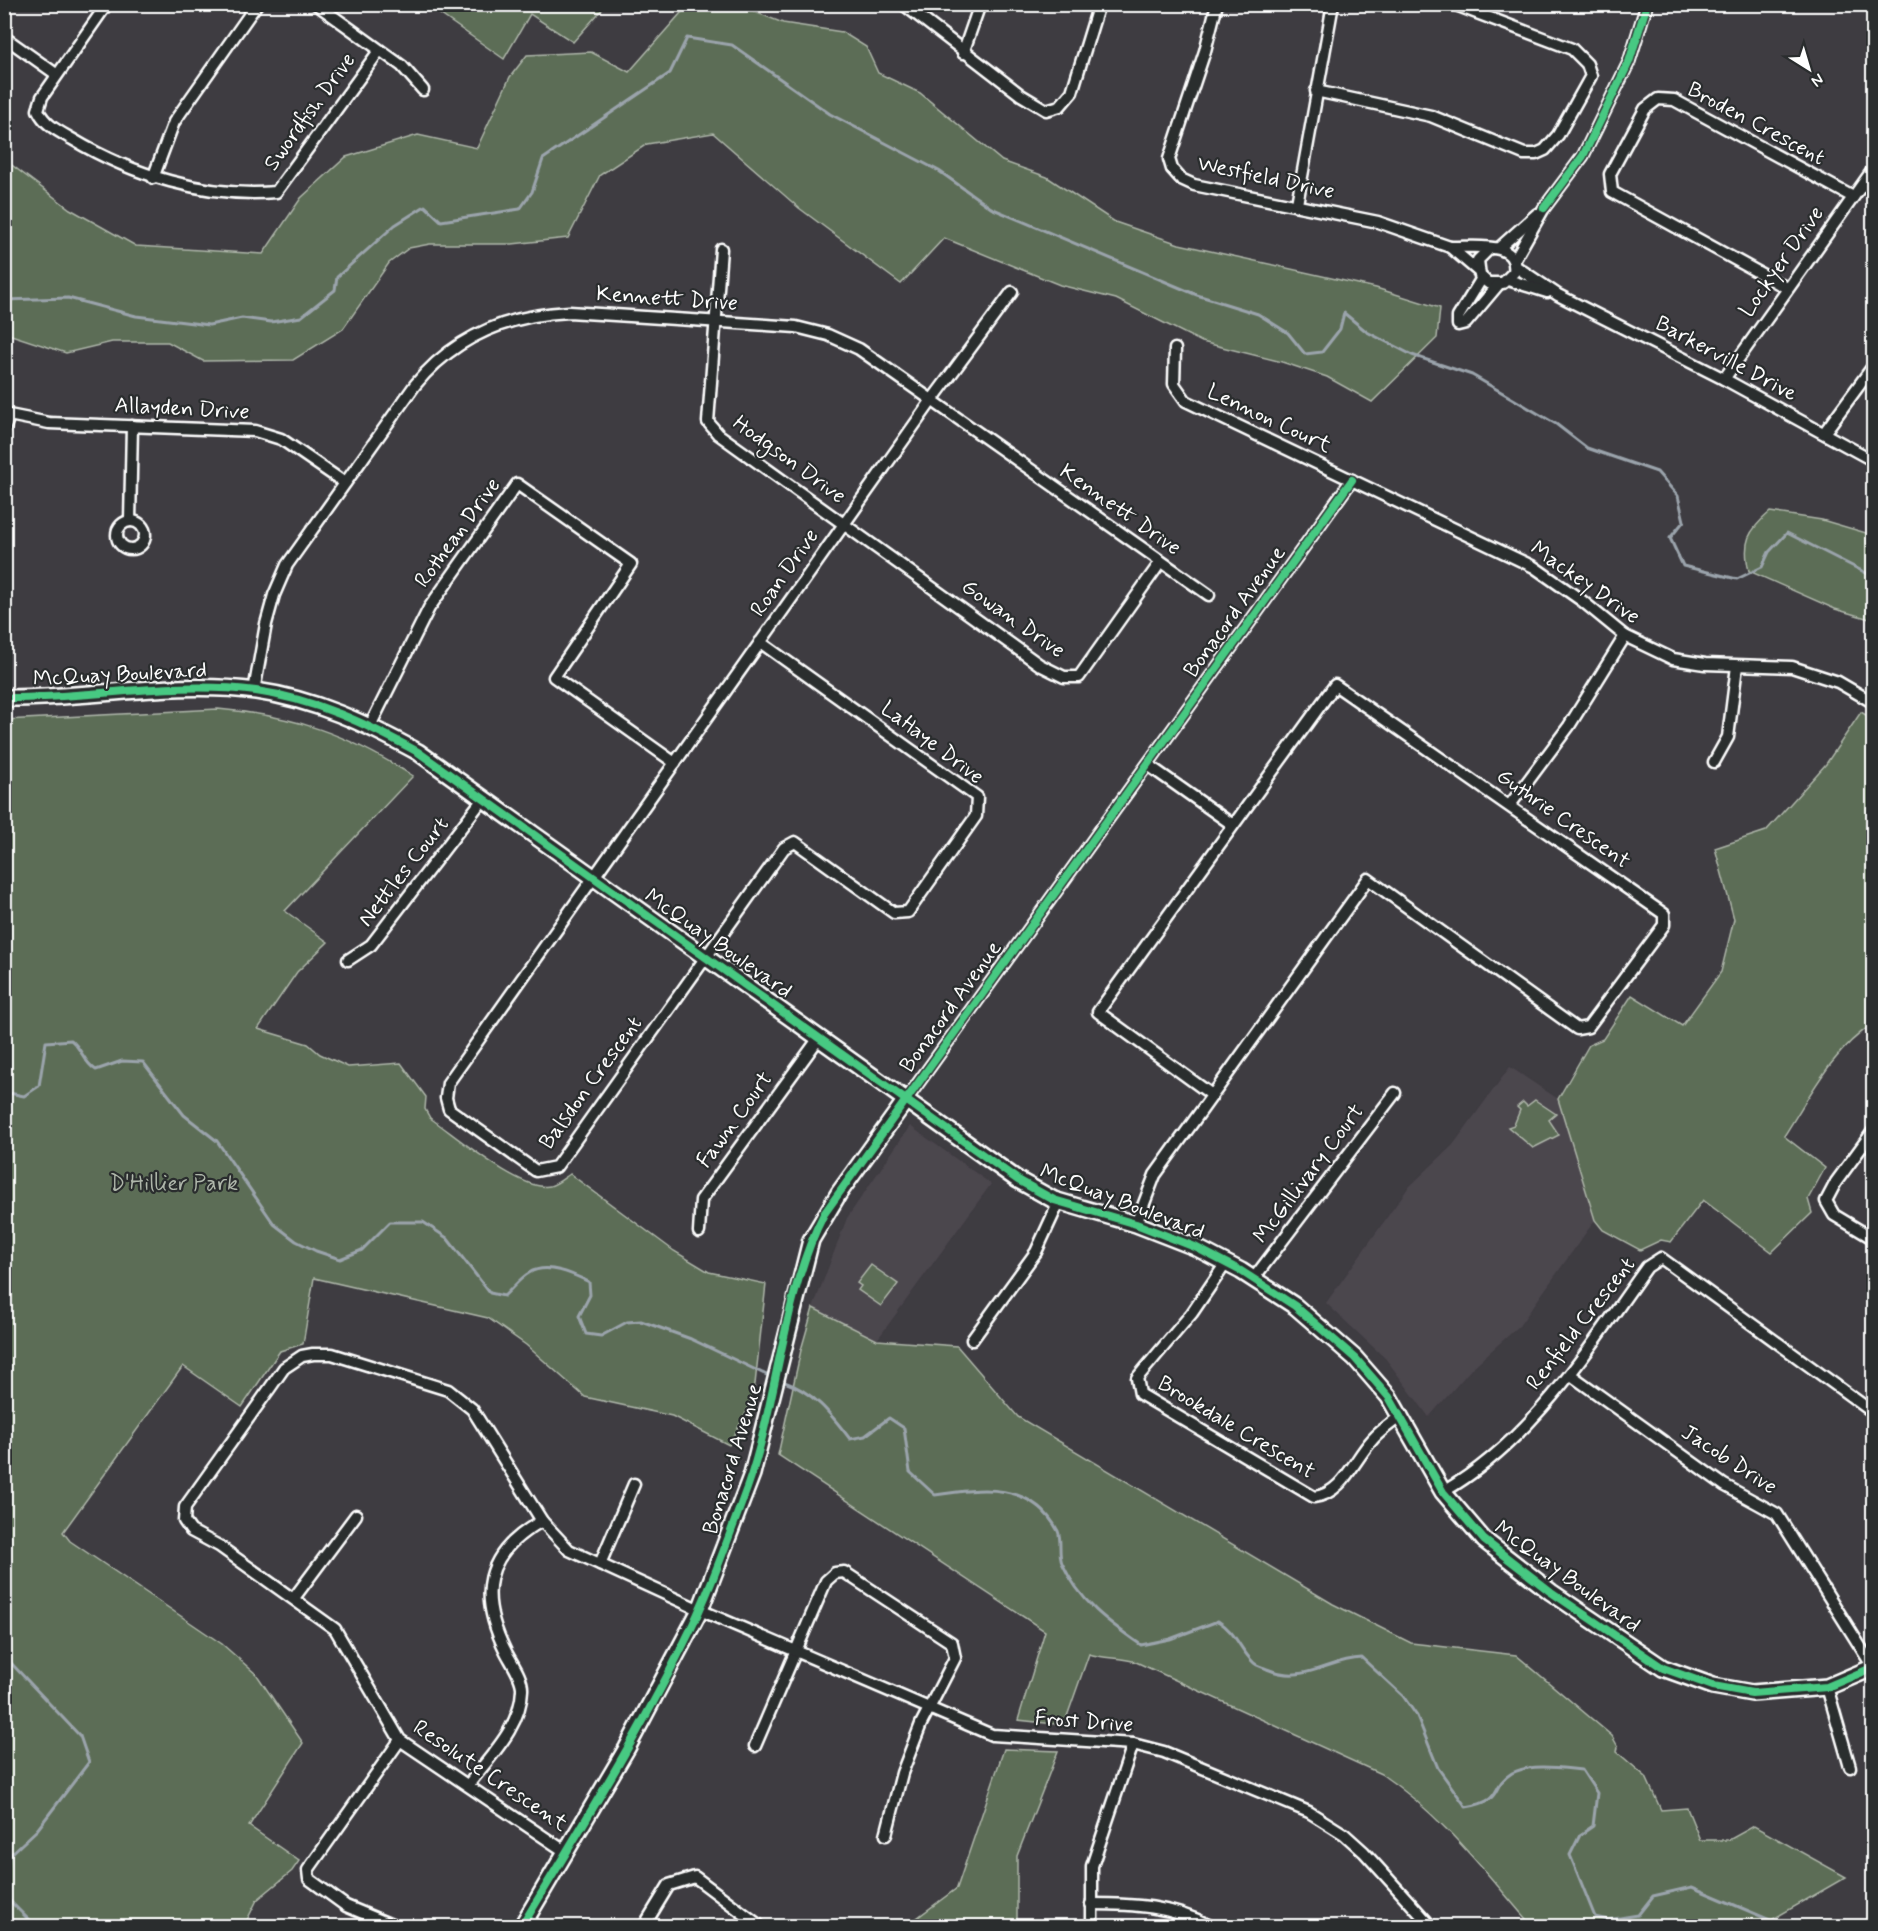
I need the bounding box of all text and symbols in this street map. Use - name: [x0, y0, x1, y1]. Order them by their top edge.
- north arrow: [1779, 39, 1839, 99]
- street label: Swordfish Drive: [258, 47, 362, 177]
- text: N: [1807, 68, 1828, 91]
- street label: Broden Crescent: [1682, 76, 1830, 172]
- street label: Westfield Drive: [1195, 150, 1337, 206]
- street label: Lockyer Drive: [1733, 201, 1831, 323]
- street label: Kennett Drive: [595, 280, 739, 318]
- street label: Barkerville Drive: [1650, 310, 1802, 408]
- street label: Lennon Court: [1202, 378, 1336, 460]
- street label: Allayden Drive: [114, 391, 250, 427]
- street label: Hodgson Drive: [725, 409, 851, 513]
- street label: Kennett Drive: [1054, 458, 1186, 562]
- street label: Rothean Drive: [409, 472, 507, 594]
- street label: Roan Drive: [744, 523, 826, 623]
- street label: Mackey Drive: [1525, 535, 1645, 631]
- street label: Bonacord Avenue: [1178, 540, 1292, 683]
- street label: Gowan Drive: [956, 573, 1070, 665]
- street label: McQuay Boulevard: [32, 656, 208, 694]
- street label: LaHaye Drive: [875, 695, 989, 791]
- street label: Guthrie Crescent: [1491, 762, 1635, 876]
- street label: Nettles Court: [352, 811, 456, 933]
- street label: McQuay Boulevard: [639, 883, 797, 1005]
- street label: Bonacord Avenue: [894, 935, 1008, 1078]
- street label: Balsdon Crescent: [533, 1011, 649, 1155]
- street label: Fawn Court: [691, 1066, 779, 1174]
- street label: McGillivary Court: [1247, 1099, 1371, 1249]
- street label: McQuay Boulevard: [1036, 1158, 1208, 1246]
- park label: D'Hillier Park: [110, 1170, 238, 1198]
- street label: Renfield Crescent: [1520, 1252, 1642, 1396]
- street label: Brookdale Crescent: [1152, 1370, 1320, 1486]
- street label: Bonacord Avenue: [697, 1380, 769, 1538]
- street label: Jacob Drive: [1676, 1419, 1782, 1501]
- street label: McQuay Boulevard: [1488, 1514, 1646, 1640]
- street label: Frost Drive: [1034, 1705, 1134, 1739]
- street label: Resolute Crescent: [407, 1714, 573, 1838]

